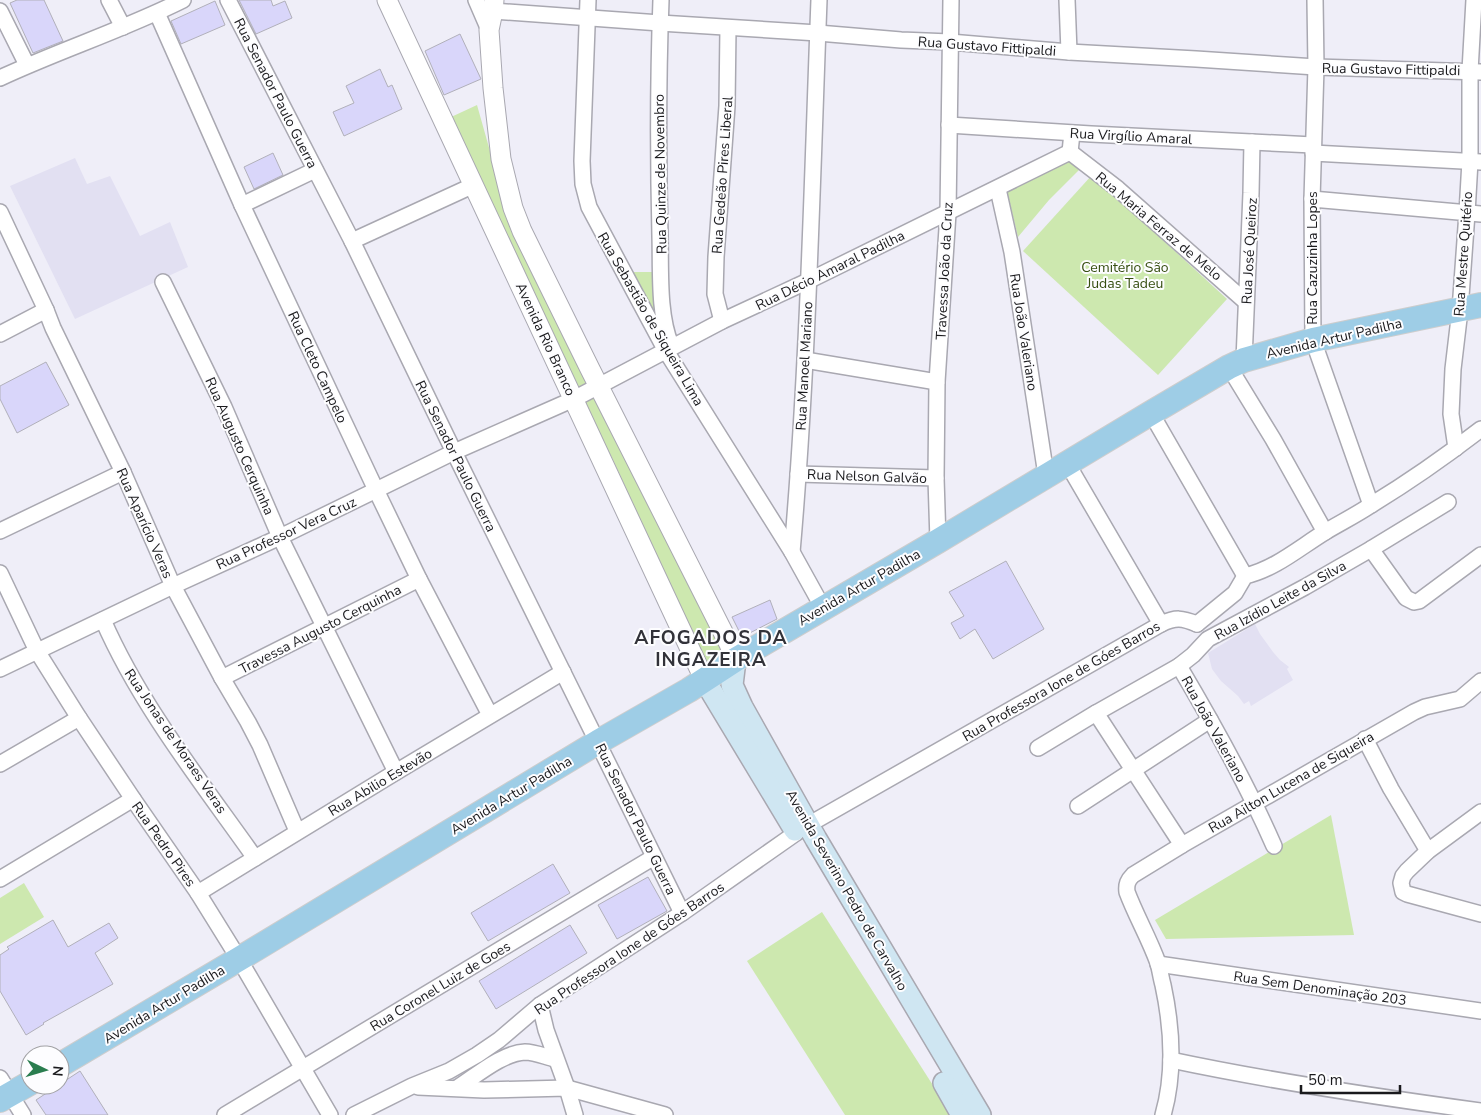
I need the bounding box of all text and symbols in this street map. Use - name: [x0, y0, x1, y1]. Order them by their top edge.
- street label: Rua Senador Paulo Guerra: [229, 15, 322, 172]
- street label: Rua Gustavo Fittipaldi: [917, 32, 1057, 61]
- street label: Rua Gustavo Fittipaldi: [1322, 59, 1460, 80]
- street label: Rua Quinze de Novembro: [650, 94, 671, 254]
- street label: Rua Gedeão Pires Liberal: [708, 95, 738, 255]
- street label: Rua Virgílio Amaral: [1069, 124, 1194, 149]
- street label: Rua Maria Ferraz de Melo: [1091, 168, 1226, 285]
- street label: Rua Cazuzinha Lopes: [1303, 191, 1322, 325]
- street label: Rua Mestre Quitério: [1450, 191, 1477, 317]
- street label: Rua José Queiroz: [1237, 197, 1262, 305]
- street label: Travessa João da Cruz: [931, 201, 958, 340]
- street label: Rua Décio Amaral Padilha: [752, 226, 908, 315]
- street label: Rua Sebastião de Siqueira Lima: [593, 229, 708, 410]
- park label: Cemitério São Judas Tadeu: [1081, 258, 1169, 293]
- street label: Rua João Valeriano: [1005, 272, 1042, 392]
- street label: Avenida Rio Branco: [511, 280, 580, 399]
- street label: Rua Manoel Mariano: [792, 301, 817, 431]
- street label: Rua Cleto Campelo: [283, 308, 352, 426]
- street label: Avenida Artur Padilha: [1264, 314, 1404, 363]
- street label: Rua Augusto Cerquinha: [201, 374, 279, 518]
- street label: Rua Senador Paulo Guerra: [411, 377, 501, 535]
- street label: Rua Aparício Veras: [112, 465, 177, 582]
- street label: Rua Nelson Galvão: [807, 465, 928, 488]
- street label: Rua Professor Vera Cruz: [213, 492, 360, 574]
- street label: Avenida Artur Padilha: [794, 545, 924, 630]
- street label: Rua Izídio Leite da Silva: [1211, 556, 1350, 645]
- street label: Travessa Augusto Cerquinha: [236, 580, 405, 679]
- street label: Rua Professora Ione de Góes Barros: [959, 617, 1164, 746]
- district label: AFOGADOS DA INGAZEIRA: [634, 625, 788, 673]
- street label: Rua Jonas de Moraes Veras: [120, 665, 231, 818]
- street label: Rua João Valeriano: [1177, 673, 1251, 786]
- street label: Rua Ailton Lucena de Siqueira: [1205, 727, 1377, 838]
- street label: Rua Senador Paulo Guerra: [591, 740, 681, 898]
- street label: Rua Abilio Estevão: [325, 744, 436, 821]
- street label: Avenida Artur Padilha: [447, 752, 576, 839]
- street label: Avenida Severino Pedro de Carvalho: [781, 786, 912, 994]
- street label: Rua Pedro Pires: [127, 798, 200, 891]
- street label: Rua Professora Ione de Góes Barros: [531, 877, 728, 1019]
- street label: Rua Coronel Luiz de Goes: [366, 937, 514, 1036]
- street label: Avenida Artur Padilha: [100, 961, 229, 1048]
- street label: Rua Sem Denominação 203: [1232, 967, 1408, 1010]
- north arrow: [20, 1045, 70, 1095]
- scale bar: [1301, 1062, 1400, 1094]
- text: N: [48, 1065, 67, 1077]
- text: 50 m: [1308, 1070, 1343, 1090]

